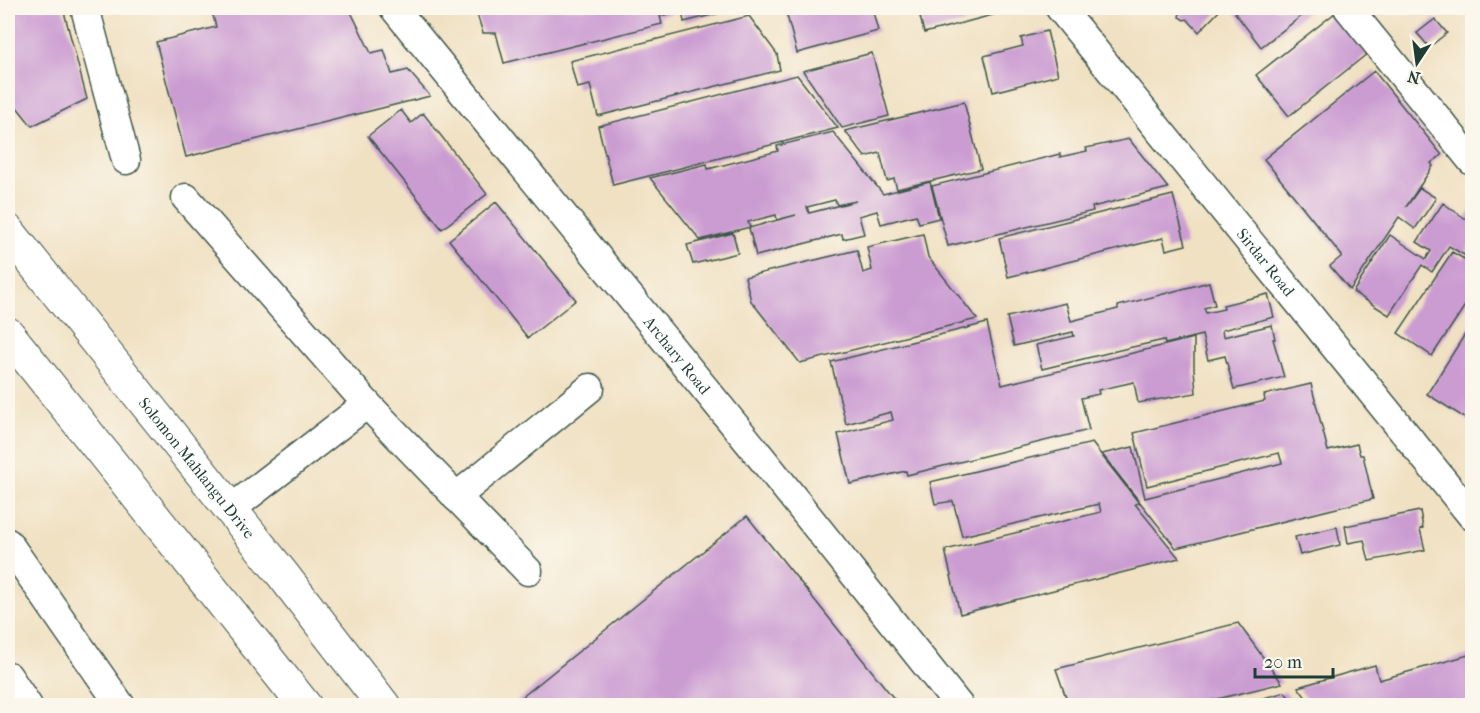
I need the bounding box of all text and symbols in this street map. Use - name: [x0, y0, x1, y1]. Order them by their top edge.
- north arrow: [1387, 33, 1447, 93]
- text: N: [1405, 66, 1422, 88]
- street label: Sirdar Road: [1233, 224, 1299, 300]
- street label: Archary Road: [639, 311, 715, 398]
- street label: Solomon Mahlangu Drive: [135, 393, 259, 542]
- scale bar: [1255, 641, 1333, 679]
- text: 20 m: [1264, 652, 1302, 673]

